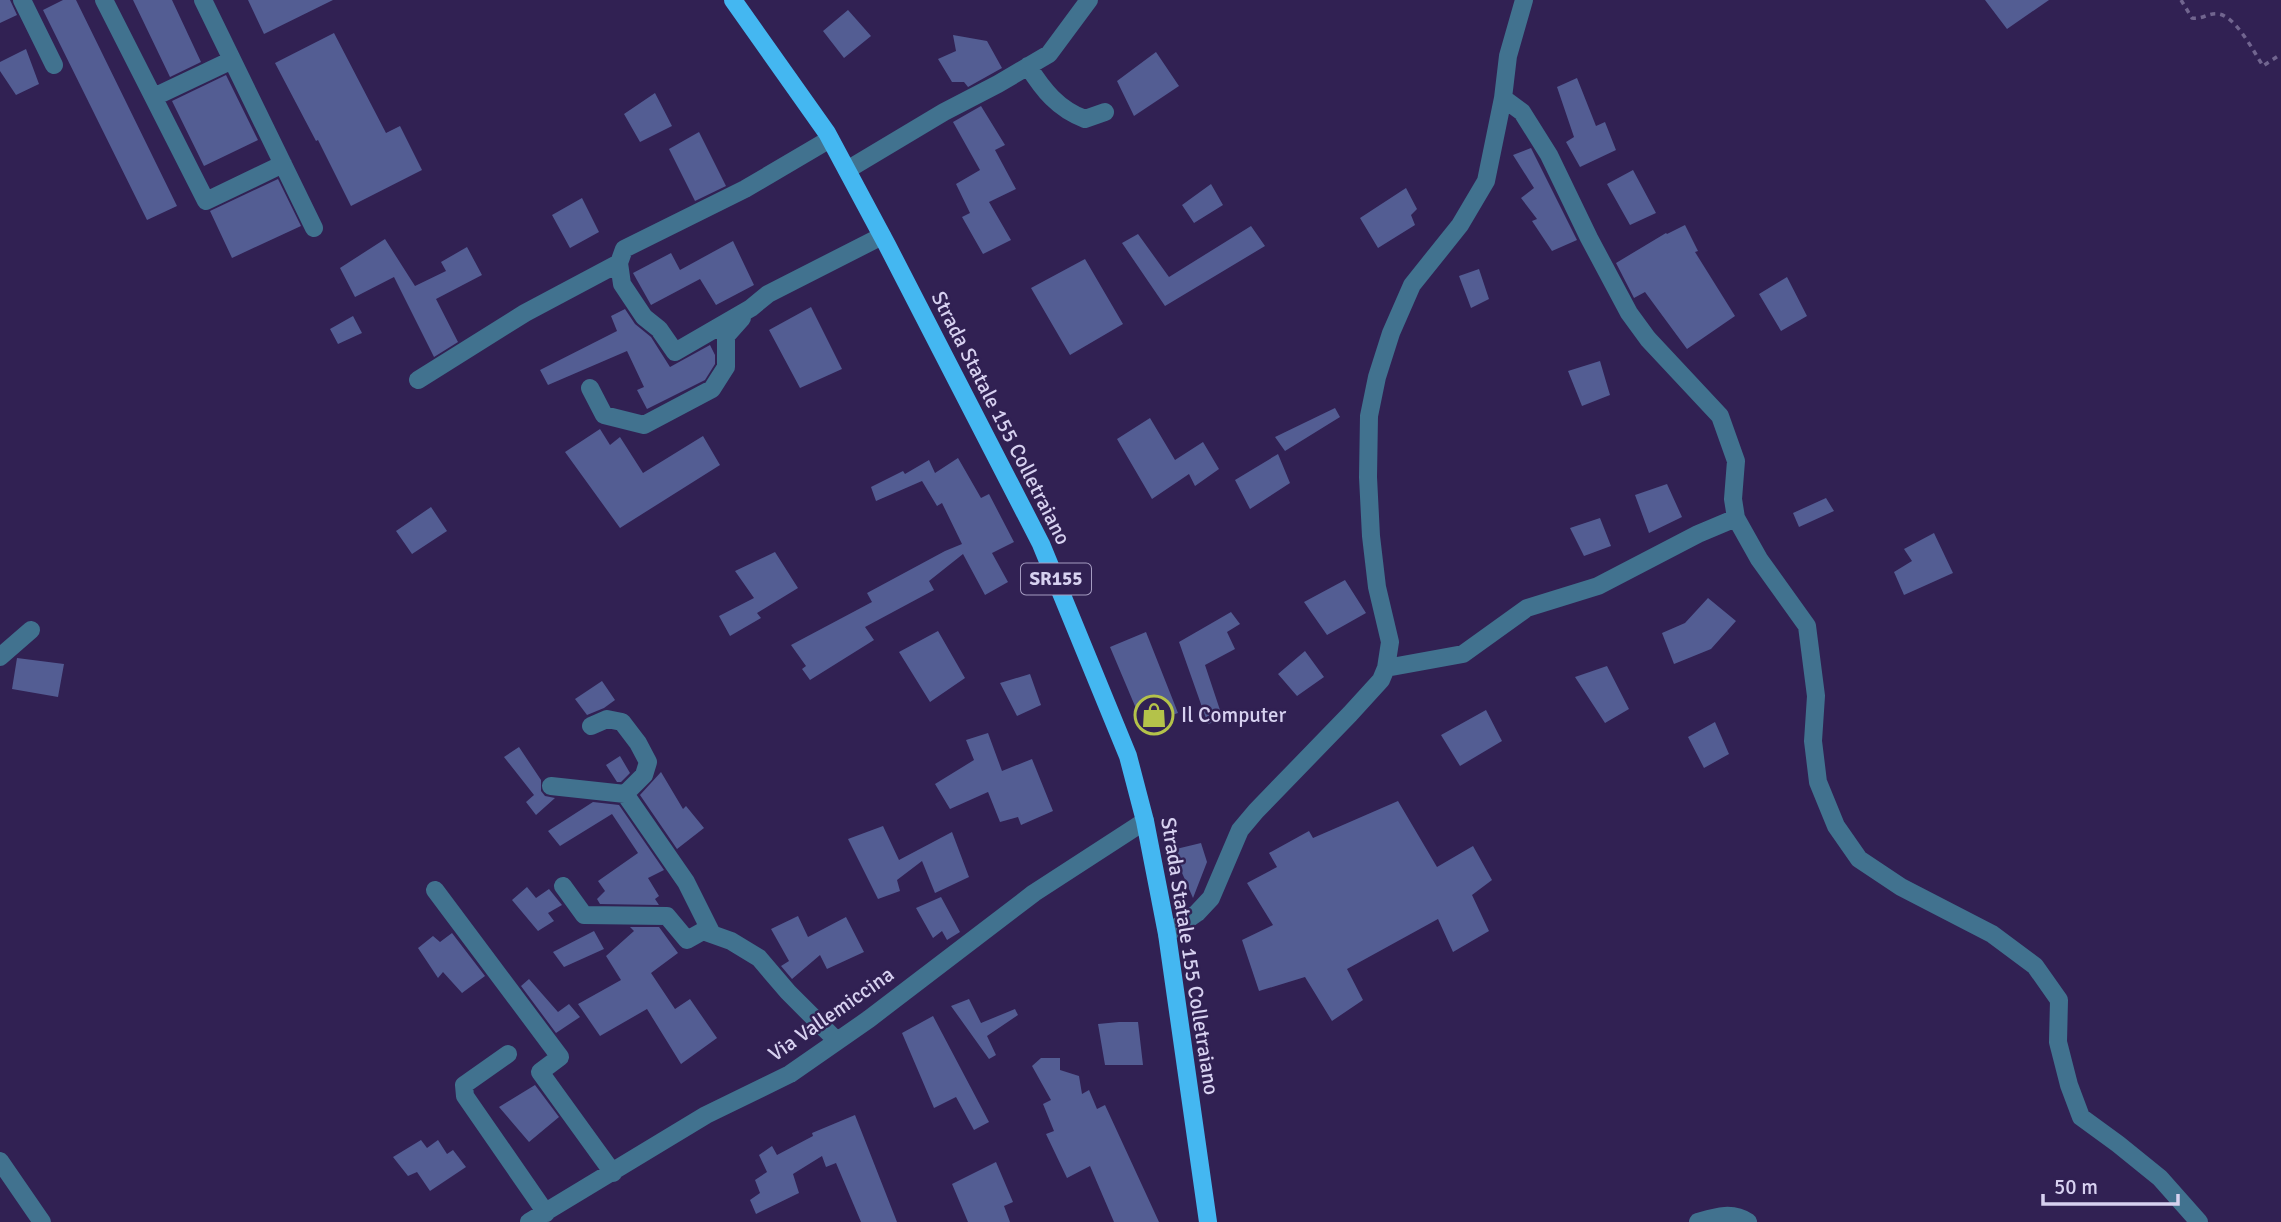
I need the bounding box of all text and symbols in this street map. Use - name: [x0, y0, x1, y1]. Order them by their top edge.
- street label: Strada Statale 155 Colletraiano: [926, 287, 1076, 549]
- road number: SR155: [1021, 564, 1091, 594]
- shop icon: Il Computer: [1133, 694, 1175, 736]
- place label: Il Computer: [1181, 702, 1286, 728]
- street label: Strada Statale 155 Colletraiano: [1155, 815, 1225, 1097]
- street label: Via Vallemiccina: [763, 961, 899, 1067]
- scale bar: [2043, 1162, 2178, 1206]
- text: 50 m: [2054, 1174, 2098, 1200]

